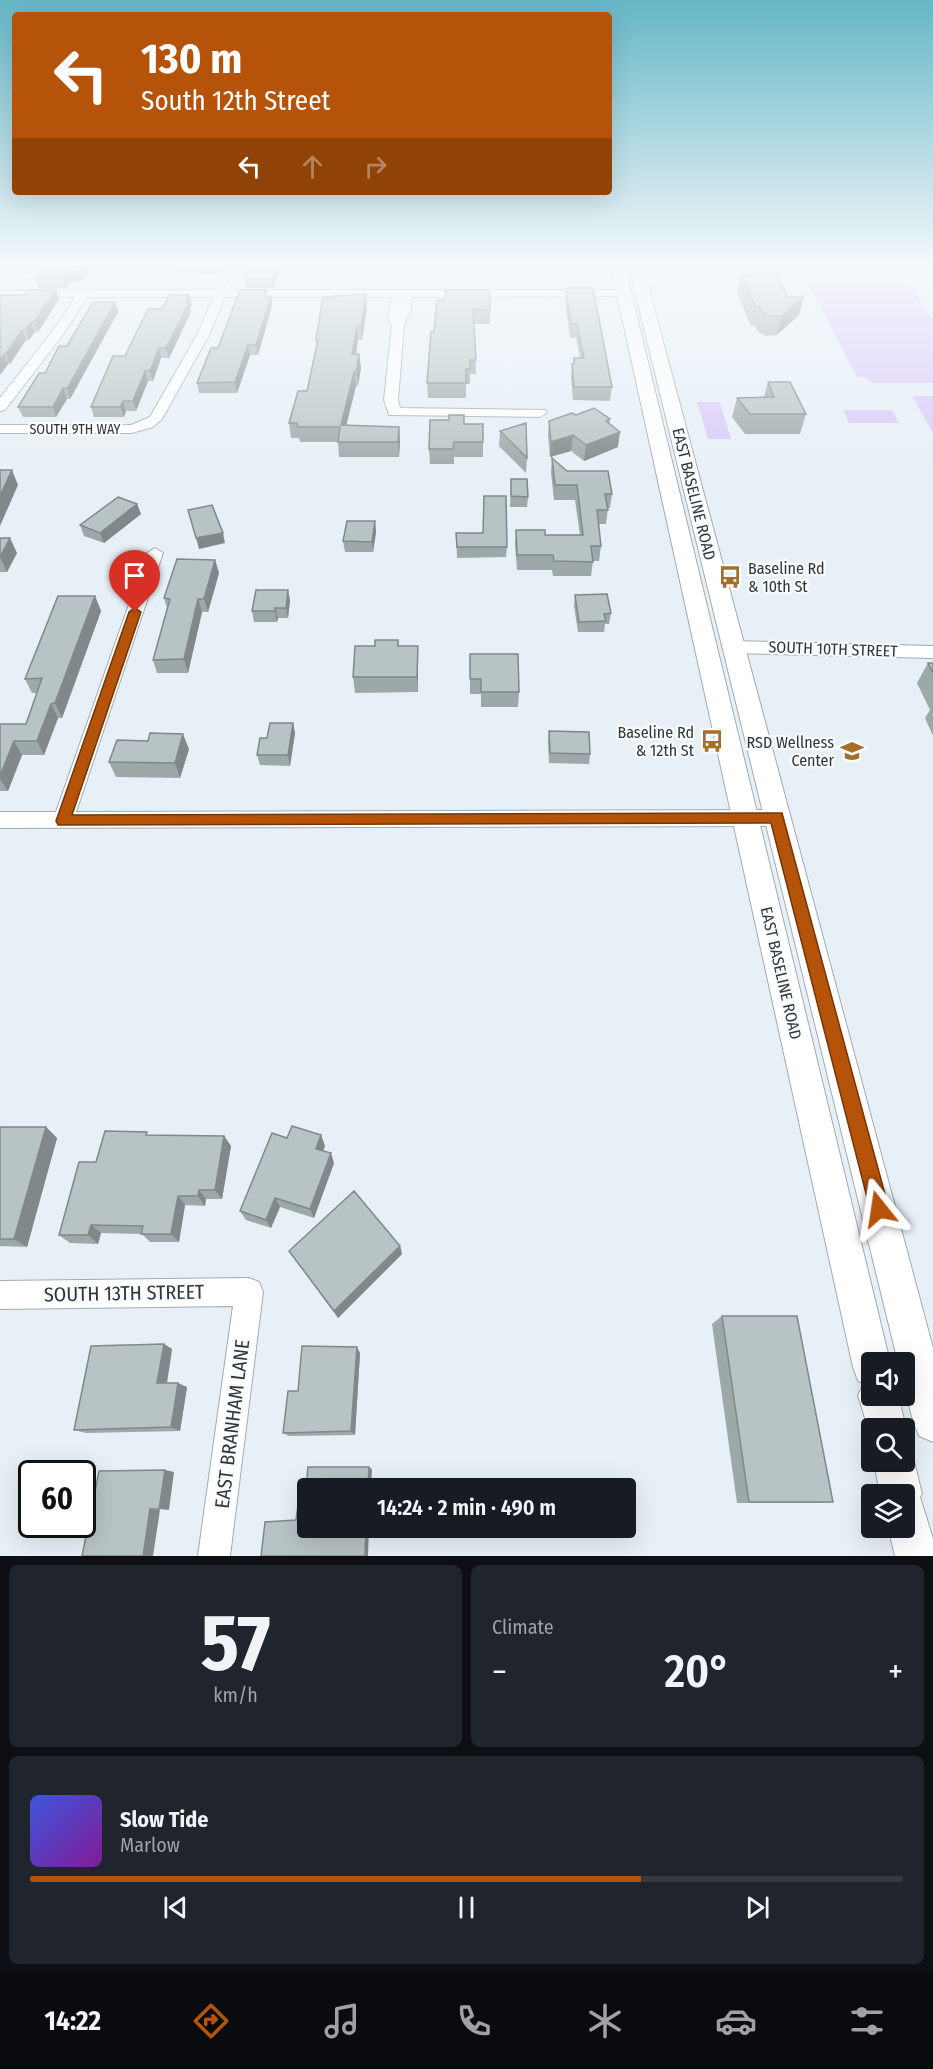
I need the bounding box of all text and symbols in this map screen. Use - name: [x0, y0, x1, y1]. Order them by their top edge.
- text: 130 m: [141, 34, 242, 84]
- icon: left: [42, 36, 120, 114]
- text: South 12th Street: [141, 85, 330, 117]
- icon: left: [233, 150, 266, 183]
- icon: ahead: [296, 150, 329, 183]
- icon: right: [359, 150, 392, 183]
- street label: SOUTH 9TH WAY: [29, 421, 121, 438]
- street label: EAST BASELINE ROAD: [668, 426, 720, 562]
- pin: [109, 550, 160, 612]
- icon: arrive: [118, 559, 151, 592]
- place label: Baseline Rd & 10th St: [748, 559, 825, 596]
- bus stop icon: Baseline Rd & 10th St: [717, 564, 743, 590]
- street label: SOUTH 10TH STREET: [768, 637, 899, 661]
- place label: Baseline Rd & 12th St: [617, 723, 695, 760]
- bus stop icon: Baseline Rd & 12th St: [699, 728, 725, 754]
- place label: RSD Wellness Center: [746, 733, 834, 770]
- school or university icon: RSD Wellness Center: [839, 738, 865, 764]
- street label: EAST BASELINE ROAD: [756, 905, 806, 1041]
- position arrow: [847, 1177, 911, 1241]
- street label: SOUTH 13TH STREET: [44, 1280, 205, 1306]
- street label: EAST BRANHAM LANE: [210, 1338, 254, 1510]
- map controls: [861, 1352, 915, 1538]
- button: sound: [861, 1352, 915, 1406]
- button: search: [861, 1418, 915, 1472]
- speed limit sign: 60: [18, 1460, 96, 1538]
- button: layers: [861, 1484, 915, 1538]
- text: 14:24 · 2 min · 490 m: [377, 1494, 556, 1521]
- text: 57: [201, 1597, 270, 1691]
- text: Climate: [492, 1615, 554, 1639]
- text: 20°: [664, 1645, 730, 1699]
- text: −: [492, 1652, 507, 1692]
- text: +: [888, 1652, 903, 1692]
- text: km/h: [213, 1683, 258, 1707]
- text: Slow Tide: [120, 1806, 208, 1833]
- text: Marlow: [120, 1833, 180, 1857]
- icon: previous: [159, 1891, 192, 1924]
- icon: pause: [450, 1891, 483, 1924]
- icon: next: [741, 1891, 774, 1924]
- icon: directions: [190, 2000, 232, 2042]
- icon: music: [321, 2000, 363, 2042]
- icon: phone: [453, 2000, 495, 2042]
- icon: climate: [584, 2000, 626, 2042]
- icon: car: [715, 2000, 757, 2042]
- icon: filters: [846, 2000, 888, 2042]
- text: 14:22: [45, 2005, 101, 2037]

